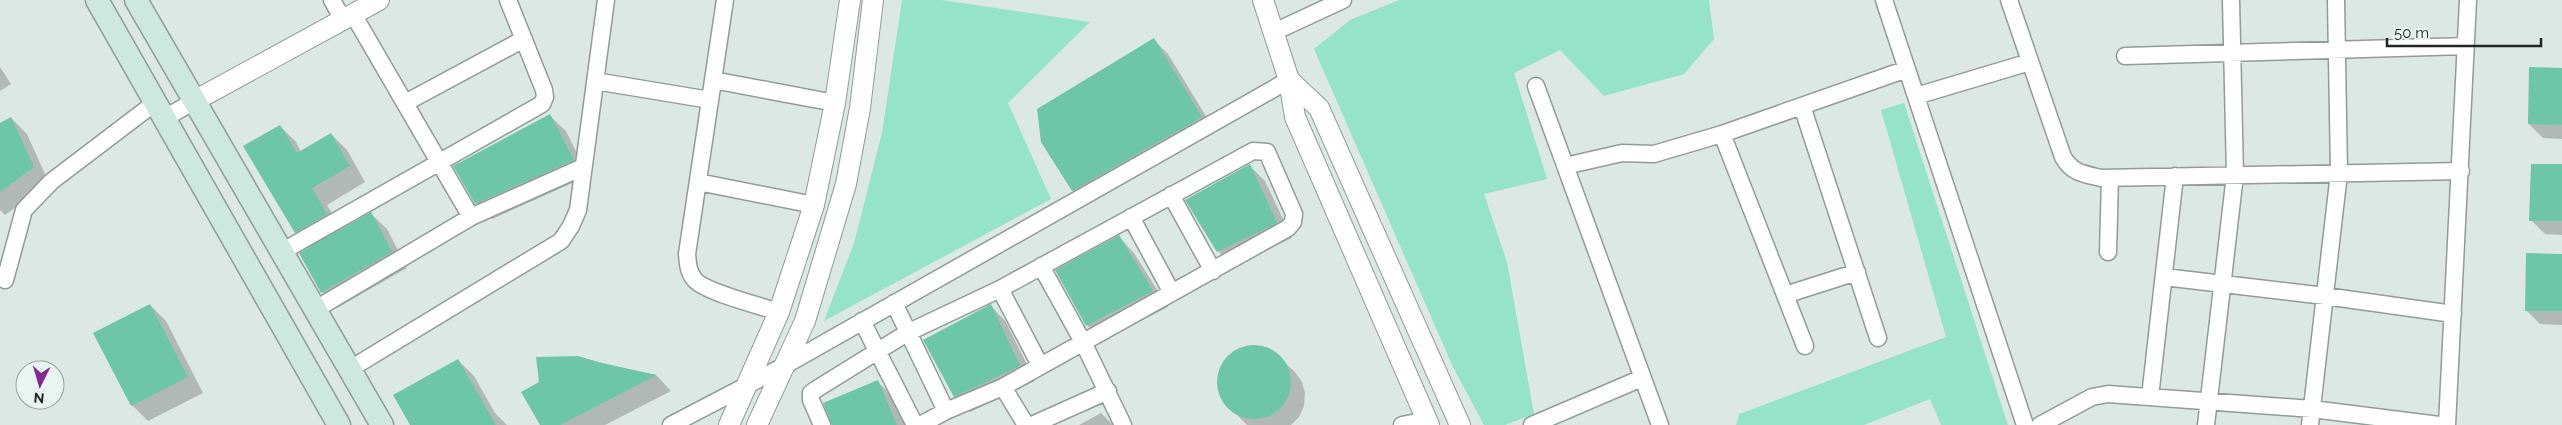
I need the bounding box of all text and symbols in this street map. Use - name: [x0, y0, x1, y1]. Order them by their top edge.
- scale bar: [2387, 15, 2541, 47]
- text: 50 m: [2394, 24, 2429, 42]
- north arrow: [15, 360, 65, 410]
- text: N: [33, 390, 45, 406]

